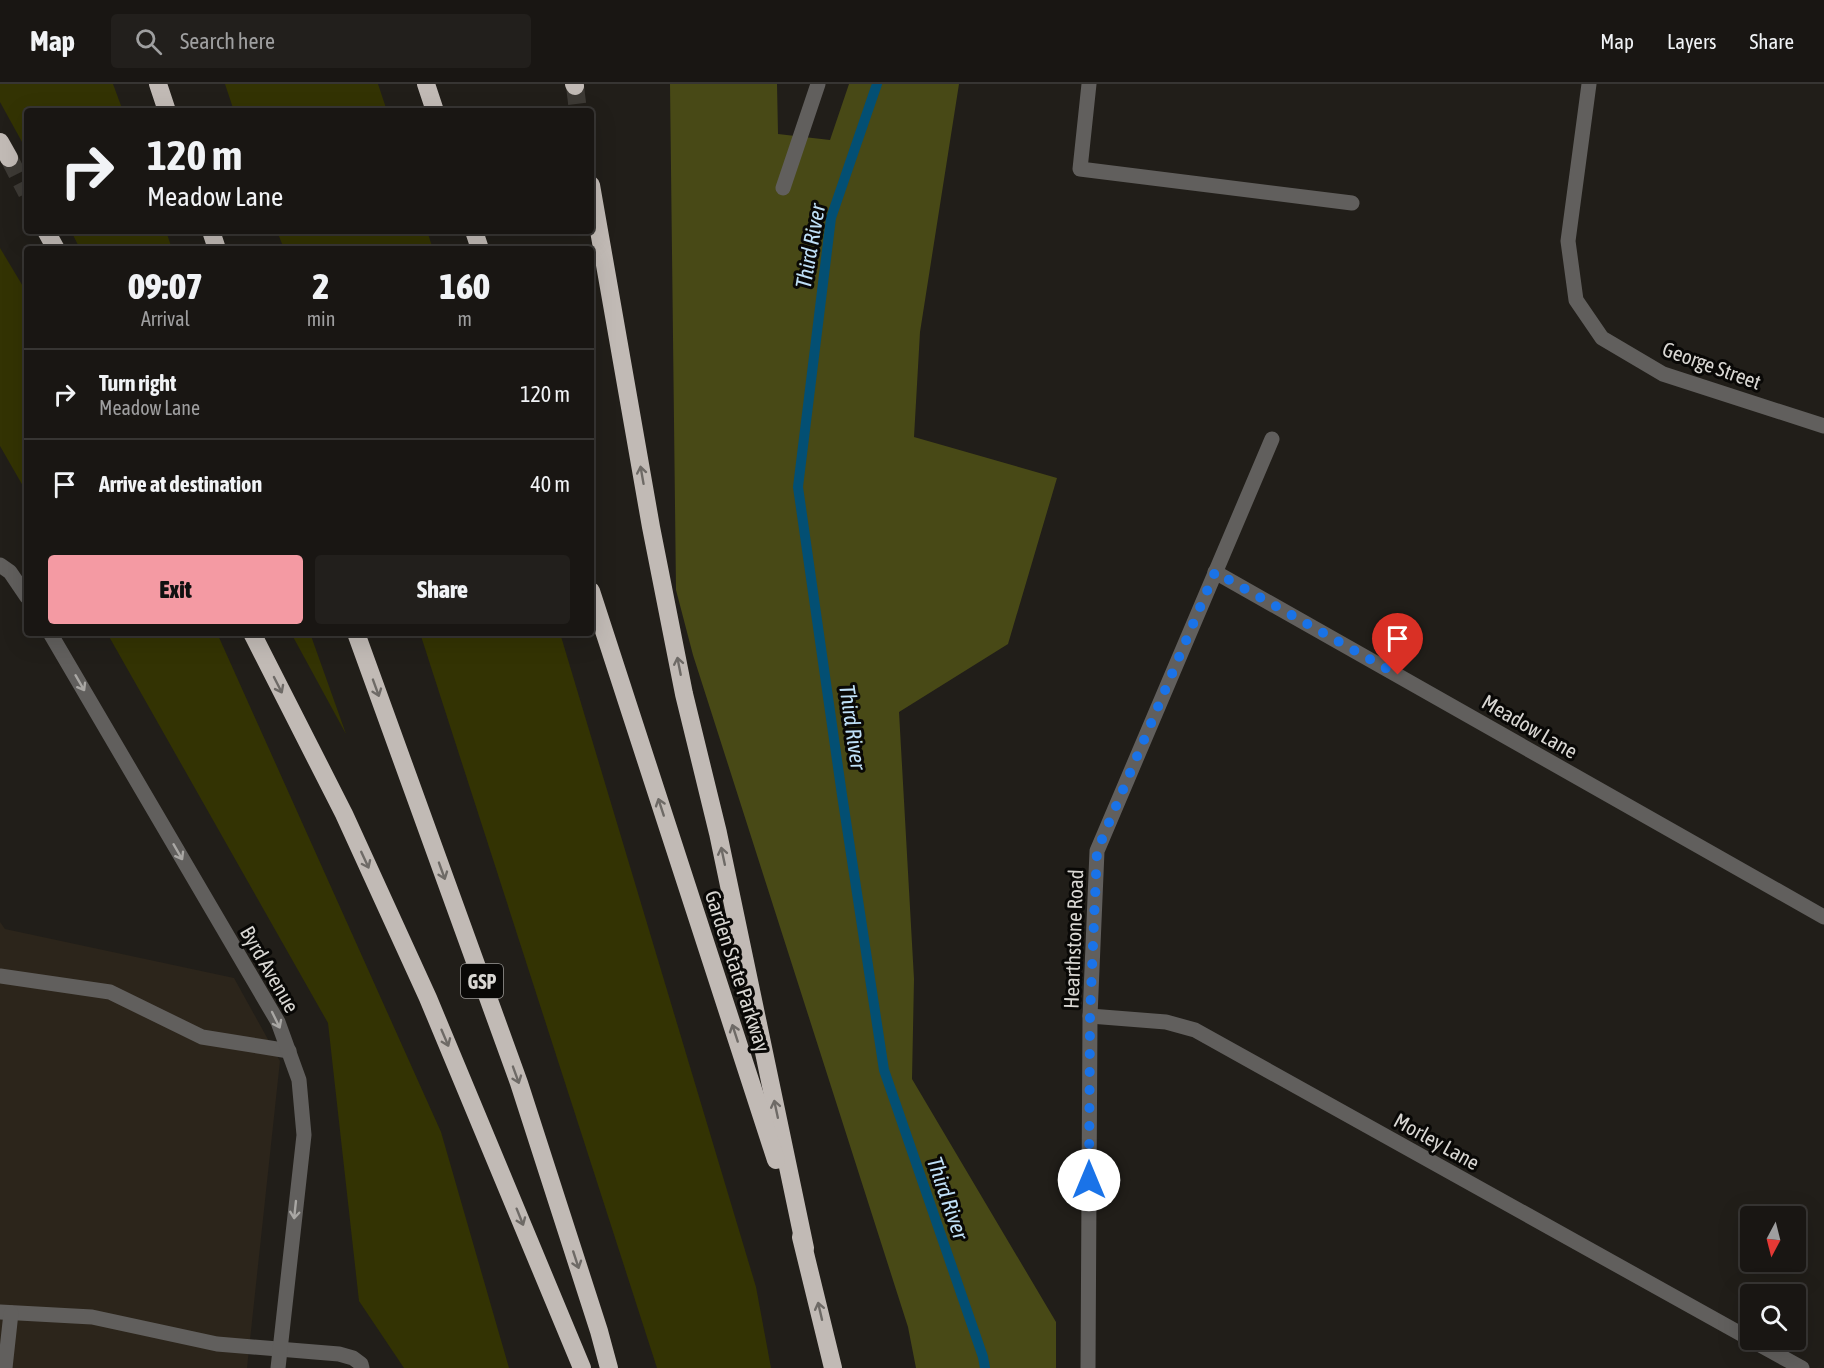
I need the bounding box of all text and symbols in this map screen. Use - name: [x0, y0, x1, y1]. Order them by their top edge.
- search box: [111, 14, 531, 68]
- text: Map: [30, 25, 75, 57]
- icon: search: [132, 25, 165, 58]
- text: Search here: [180, 28, 275, 54]
- text: Map: [1600, 29, 1634, 53]
- text: Layers: [1667, 29, 1717, 53]
- text: Share: [1750, 29, 1794, 53]
- text: 120 m: [147, 131, 242, 179]
- icon: right: [48, 132, 126, 210]
- text: Meadow Lane: [147, 181, 283, 212]
- water label: Third River: [790, 200, 830, 290]
- text: 09:07: [128, 265, 203, 307]
- text: 2: [313, 265, 329, 307]
- text: 160: [439, 265, 490, 307]
- text: Arrival: [141, 307, 190, 330]
- text: min: [307, 307, 335, 330]
- text: m: [457, 307, 472, 330]
- street label: George Street: [1659, 336, 1765, 394]
- text: Turn right: [99, 370, 176, 396]
- icon: right: [48, 378, 81, 411]
- text: 120 m: [520, 381, 570, 407]
- text: Meadow Lane: [99, 396, 200, 419]
- one-way arrow: [636, 465, 647, 485]
- icon: arrive: [48, 468, 81, 501]
- text: Arrive at destination: [99, 471, 262, 497]
- text: 40 m: [530, 471, 570, 497]
- button: Exit: [48, 555, 303, 624]
- button: Share: [315, 555, 570, 624]
- pin: [1372, 613, 1423, 675]
- icon: arrive: [1381, 622, 1414, 655]
- one-way arrow: [673, 657, 684, 676]
- one-way arrow: [74, 675, 86, 692]
- one-way arrow: [272, 676, 284, 693]
- one-way arrow: [371, 678, 382, 697]
- water label: Third River: [834, 683, 872, 773]
- street label: Meadow Lane: [1478, 689, 1582, 763]
- one-way arrow: [655, 798, 666, 817]
- one-way arrow: [172, 843, 184, 860]
- one-way arrow: [717, 847, 728, 866]
- one-way arrow: [359, 850, 371, 868]
- one-way arrow: [438, 862, 449, 880]
- street label: Hearthstone Road: [1059, 869, 1087, 1009]
- street label: Garden State Parkway: [701, 887, 776, 1055]
- street label: Byrd Avenue: [236, 922, 304, 1016]
- road number: GSP: [461, 964, 503, 998]
- one-way arrow: [271, 1011, 282, 1029]
- one-way arrow: [728, 1024, 739, 1043]
- one-way arrow: [440, 1028, 451, 1046]
- one-way arrow: [511, 1065, 522, 1083]
- one-way arrow: [770, 1099, 781, 1119]
- street label: Morley Lane: [1390, 1108, 1484, 1174]
- position arrow: [1057, 1148, 1121, 1212]
- water label: Third River: [922, 1153, 975, 1244]
- one-way arrow: [289, 1200, 300, 1220]
- north arrow: [1740, 1206, 1806, 1272]
- map controls: [1740, 1206, 1806, 1350]
- one-way arrow: [515, 1208, 526, 1226]
- one-way arrow: [571, 1250, 582, 1269]
- button: search: [1740, 1284, 1806, 1350]
- one-way arrow: [813, 1302, 825, 1321]

